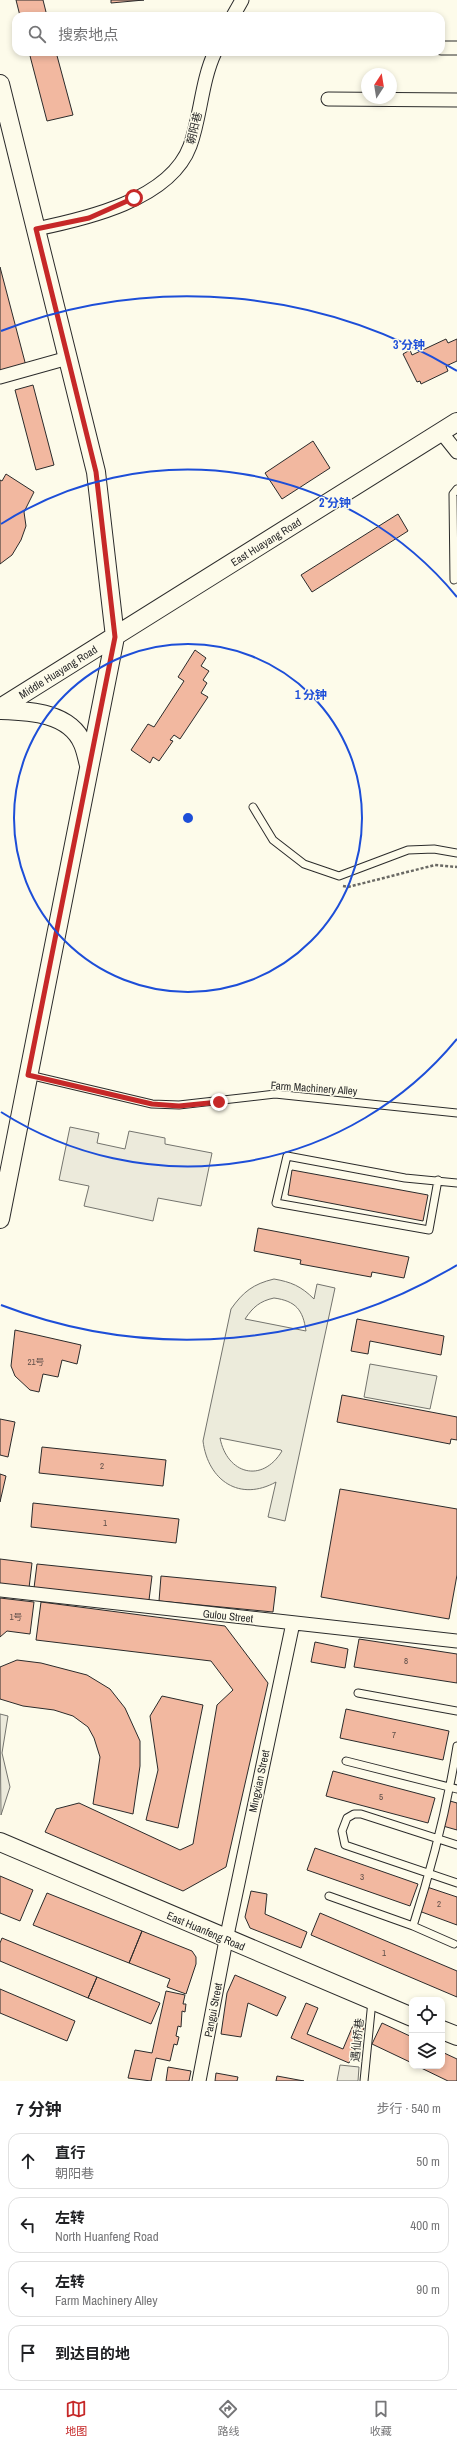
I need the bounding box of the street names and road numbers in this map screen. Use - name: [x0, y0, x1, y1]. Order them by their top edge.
- street label: 朝阳巷: [183, 110, 205, 146]
- street label: East Huayang Road: [228, 515, 304, 569]
- street label: Middle Huayang Road: [16, 642, 100, 702]
- street label: Farm Machinery Alley: [270, 1078, 358, 1098]
- street label: Gulou Street: [202, 1606, 254, 1626]
- street label: Mingxian Street: [246, 1748, 273, 1814]
- street label: East Huanfeng Road: [165, 1908, 247, 1954]
- street label: Pangui Street: [201, 1981, 225, 2038]
- street label: 遇仙桥巷: [348, 2017, 366, 2063]

